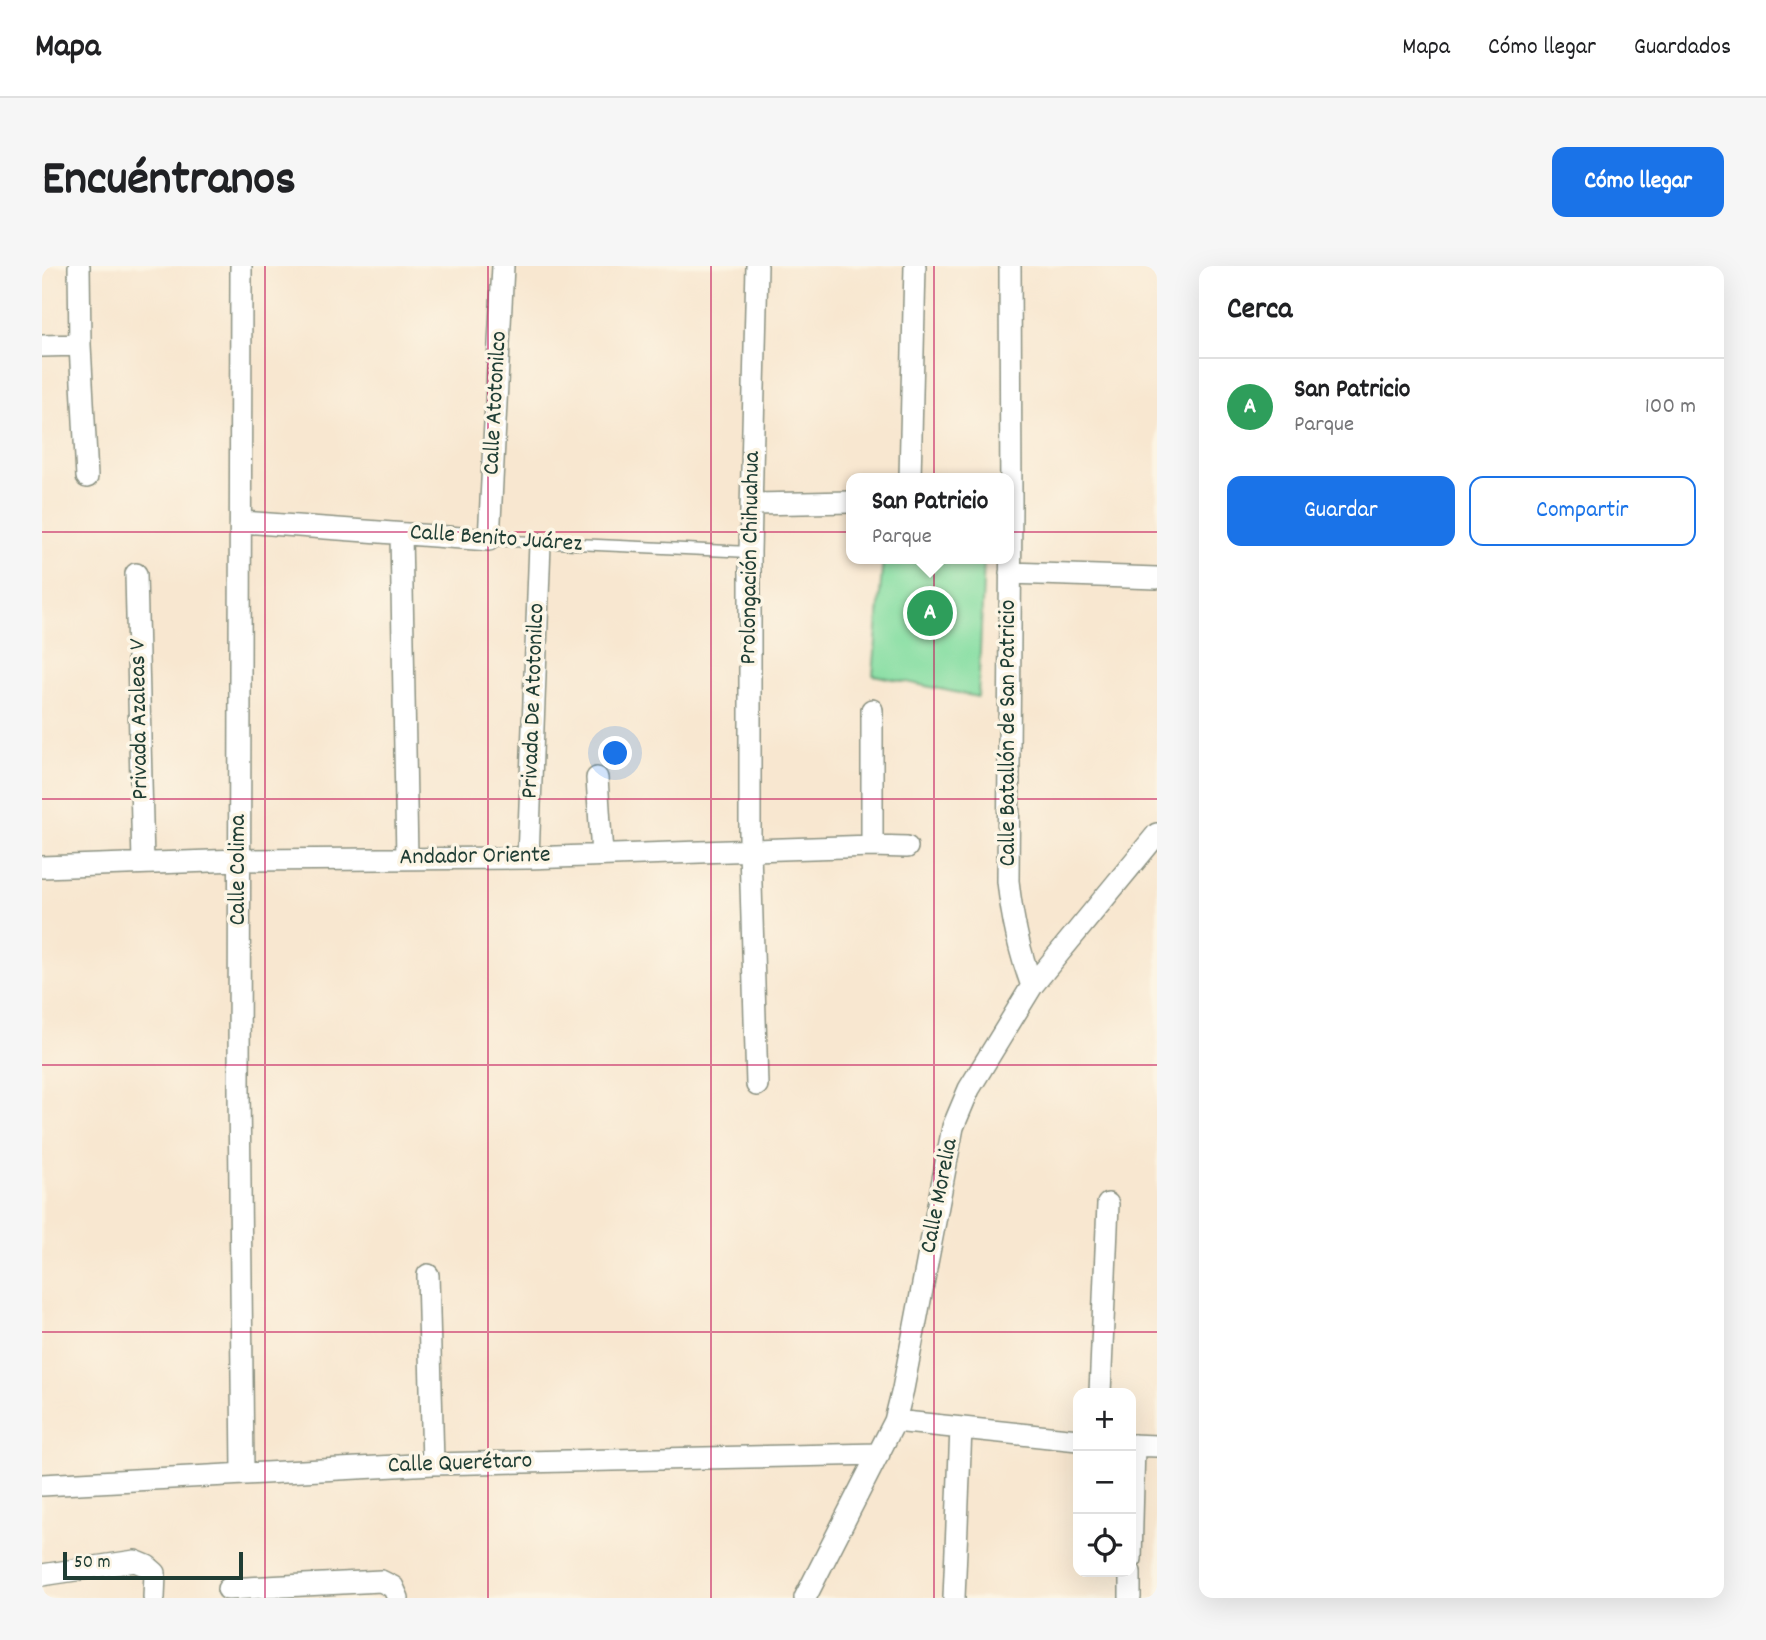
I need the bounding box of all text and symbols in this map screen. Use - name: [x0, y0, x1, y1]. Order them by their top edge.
- text: Mapa: [35, 25, 101, 72]
- text: Mapa: [1402, 31, 1450, 65]
- text: Cómo llegar: [1488, 31, 1596, 65]
- text: Guardados: [1634, 31, 1731, 65]
- text: Encuéntranos: [42, 147, 296, 217]
- button: Cómo llegar: [1552, 147, 1724, 217]
- text: Cerca: [1227, 290, 1292, 333]
- street label: Calle Atotonilco: [475, 330, 517, 476]
- text: San Patricio: [1294, 372, 1410, 409]
- text: A: [1244, 391, 1256, 424]
- text: 100 m: [1645, 391, 1696, 424]
- text: Parque: [1294, 409, 1354, 442]
- street label: Prolongación Chihuahua: [732, 450, 770, 665]
- popup: [846, 473, 1014, 564]
- button: Guardar: [1227, 476, 1455, 546]
- button: Compartir: [1469, 476, 1696, 546]
- text: San Patricio: [872, 484, 988, 521]
- street label: Calle Benito Juárez: [409, 516, 583, 562]
- text: Parque: [872, 521, 932, 554]
- pin: A: [907, 587, 953, 639]
- street label: Calle Batallón de San Patricio: [992, 600, 1026, 866]
- street label: Privada De Atotonilco: [514, 603, 554, 799]
- street label: Privada Azaleas V: [122, 637, 158, 800]
- your location: [598, 736, 632, 770]
- street label: Calle Colima: [222, 814, 256, 925]
- street label: Andador Oriente: [399, 839, 551, 875]
- street label: Calle Morelia: [912, 1135, 968, 1256]
- map controls: [1073, 1388, 1136, 1577]
- button: +: [1073, 1388, 1136, 1451]
- street label: Calle Querétaro: [387, 1444, 533, 1484]
- button: −: [1073, 1451, 1136, 1514]
- button: locate: [1073, 1514, 1136, 1577]
- scale bar: [63, 1549, 243, 1581]
- text: 50 m: [74, 1550, 111, 1577]

